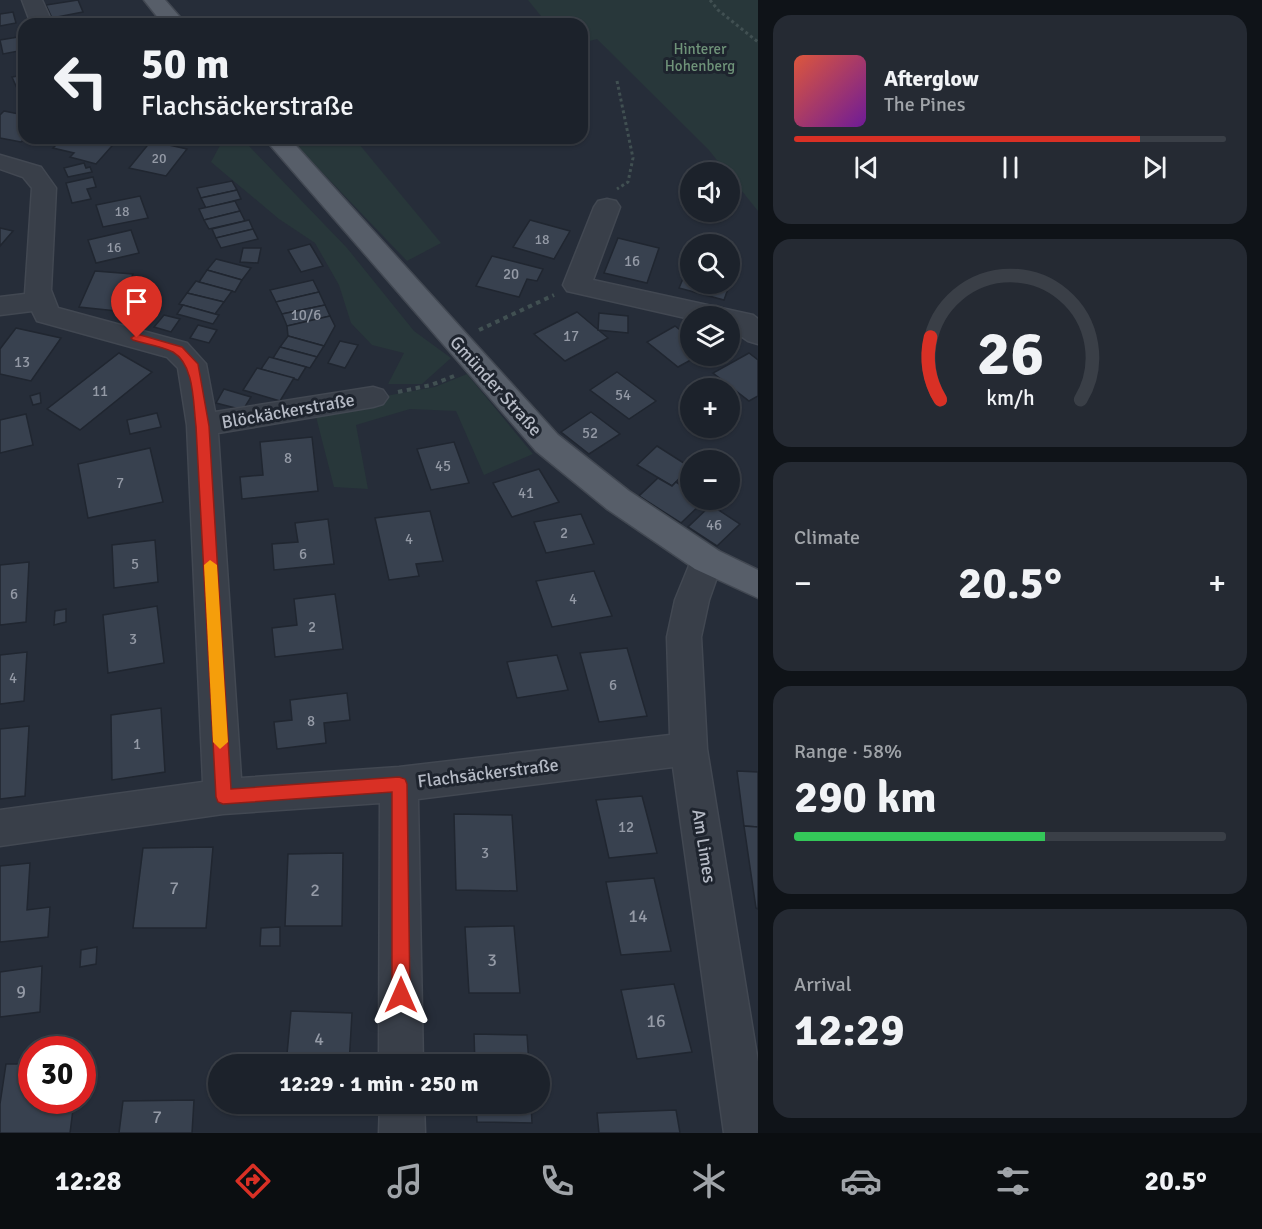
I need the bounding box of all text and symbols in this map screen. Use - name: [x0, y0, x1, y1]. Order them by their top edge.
- text: 50 m: [141, 39, 230, 90]
- park label: Hinterer Hohenberg: [665, 40, 735, 75]
- icon: left: [42, 42, 120, 120]
- text: Afterglow: [884, 65, 979, 92]
- text: Flachsäckerstraße: [141, 90, 354, 123]
- text: The Pines: [884, 92, 966, 117]
- house number: 20: [151, 150, 167, 167]
- icon: previous: [850, 151, 883, 184]
- icon: pause: [994, 151, 1027, 184]
- icon: next: [1138, 151, 1171, 184]
- map controls: [680, 162, 740, 510]
- button: sound: [680, 162, 740, 222]
- house number: 18: [114, 203, 130, 220]
- house number: 18: [534, 231, 550, 248]
- button: search: [680, 234, 740, 294]
- house number: 16: [106, 239, 122, 256]
- house number: 16: [624, 252, 640, 270]
- house number: 20: [503, 265, 519, 283]
- pin: [111, 276, 162, 338]
- icon: arrive: [120, 285, 153, 318]
- house number: 10/6: [291, 306, 321, 324]
- button: layers: [680, 306, 740, 366]
- text: 26: [976, 315, 1044, 392]
- house number: 17: [563, 327, 579, 345]
- street label: Gmünder Straße: [445, 331, 547, 441]
- house number: 13: [14, 353, 30, 371]
- button: +: [680, 378, 740, 438]
- house number: 11: [92, 382, 108, 400]
- text: km/h: [986, 385, 1034, 411]
- house number: 54: [615, 386, 631, 404]
- street label: Blöckäckerstraße: [220, 388, 356, 434]
- house number: 52: [582, 424, 598, 442]
- house number: 8: [284, 449, 292, 467]
- button: −: [680, 450, 740, 510]
- house number: 45: [435, 457, 451, 475]
- house number: 7: [116, 474, 124, 492]
- house number: 41: [518, 484, 534, 502]
- house number: 46: [706, 516, 722, 534]
- house number: 2: [560, 524, 568, 542]
- text: Climate: [794, 525, 860, 550]
- house number: 4: [405, 530, 413, 548]
- house number: 6: [299, 545, 307, 563]
- house number: 5: [131, 555, 139, 573]
- text: 20.5°: [958, 556, 1062, 611]
- text: −: [794, 563, 812, 604]
- text: +: [1208, 563, 1226, 604]
- house number: 6: [10, 585, 18, 603]
- house number: 4: [569, 590, 577, 608]
- house number: 2: [308, 618, 316, 636]
- house number: 3: [129, 630, 137, 648]
- house number: 4: [9, 669, 17, 687]
- house number: 6: [609, 676, 617, 694]
- house number: 8: [307, 712, 315, 730]
- house number: 1: [133, 735, 141, 753]
- text: Range · 58%: [794, 739, 902, 764]
- street label: Flachsäckerstraße: [416, 753, 560, 793]
- text: 290 km: [794, 770, 937, 825]
- street label: Am Limes: [687, 807, 721, 885]
- house number: 12: [618, 818, 634, 836]
- house number: 3: [481, 844, 489, 862]
- house number: 7: [169, 877, 179, 899]
- house number: 2: [310, 879, 320, 901]
- house number: 14: [628, 905, 648, 927]
- house number: 3: [487, 949, 497, 971]
- position arrow: [369, 963, 433, 1027]
- text: Arrival: [794, 972, 852, 997]
- house number: 9: [16, 981, 26, 1003]
- text: 12:29: [794, 1003, 904, 1058]
- house number: 16: [646, 1010, 666, 1032]
- house number: 4: [314, 1028, 324, 1050]
- speed limit sign: 30: [18, 1036, 96, 1114]
- text: 12:29 · 1 min · 250 m: [279, 1070, 479, 1097]
- house number: 7: [152, 1106, 162, 1128]
- icon: directions: [232, 1160, 274, 1202]
- icon: music: [384, 1160, 426, 1202]
- icon: phone: [536, 1160, 578, 1202]
- icon: climate: [688, 1160, 730, 1202]
- icon: car: [840, 1160, 882, 1202]
- icon: filters: [992, 1160, 1034, 1202]
- text: 12:28: [55, 1165, 121, 1198]
- text: 20.5°: [1145, 1165, 1207, 1198]

